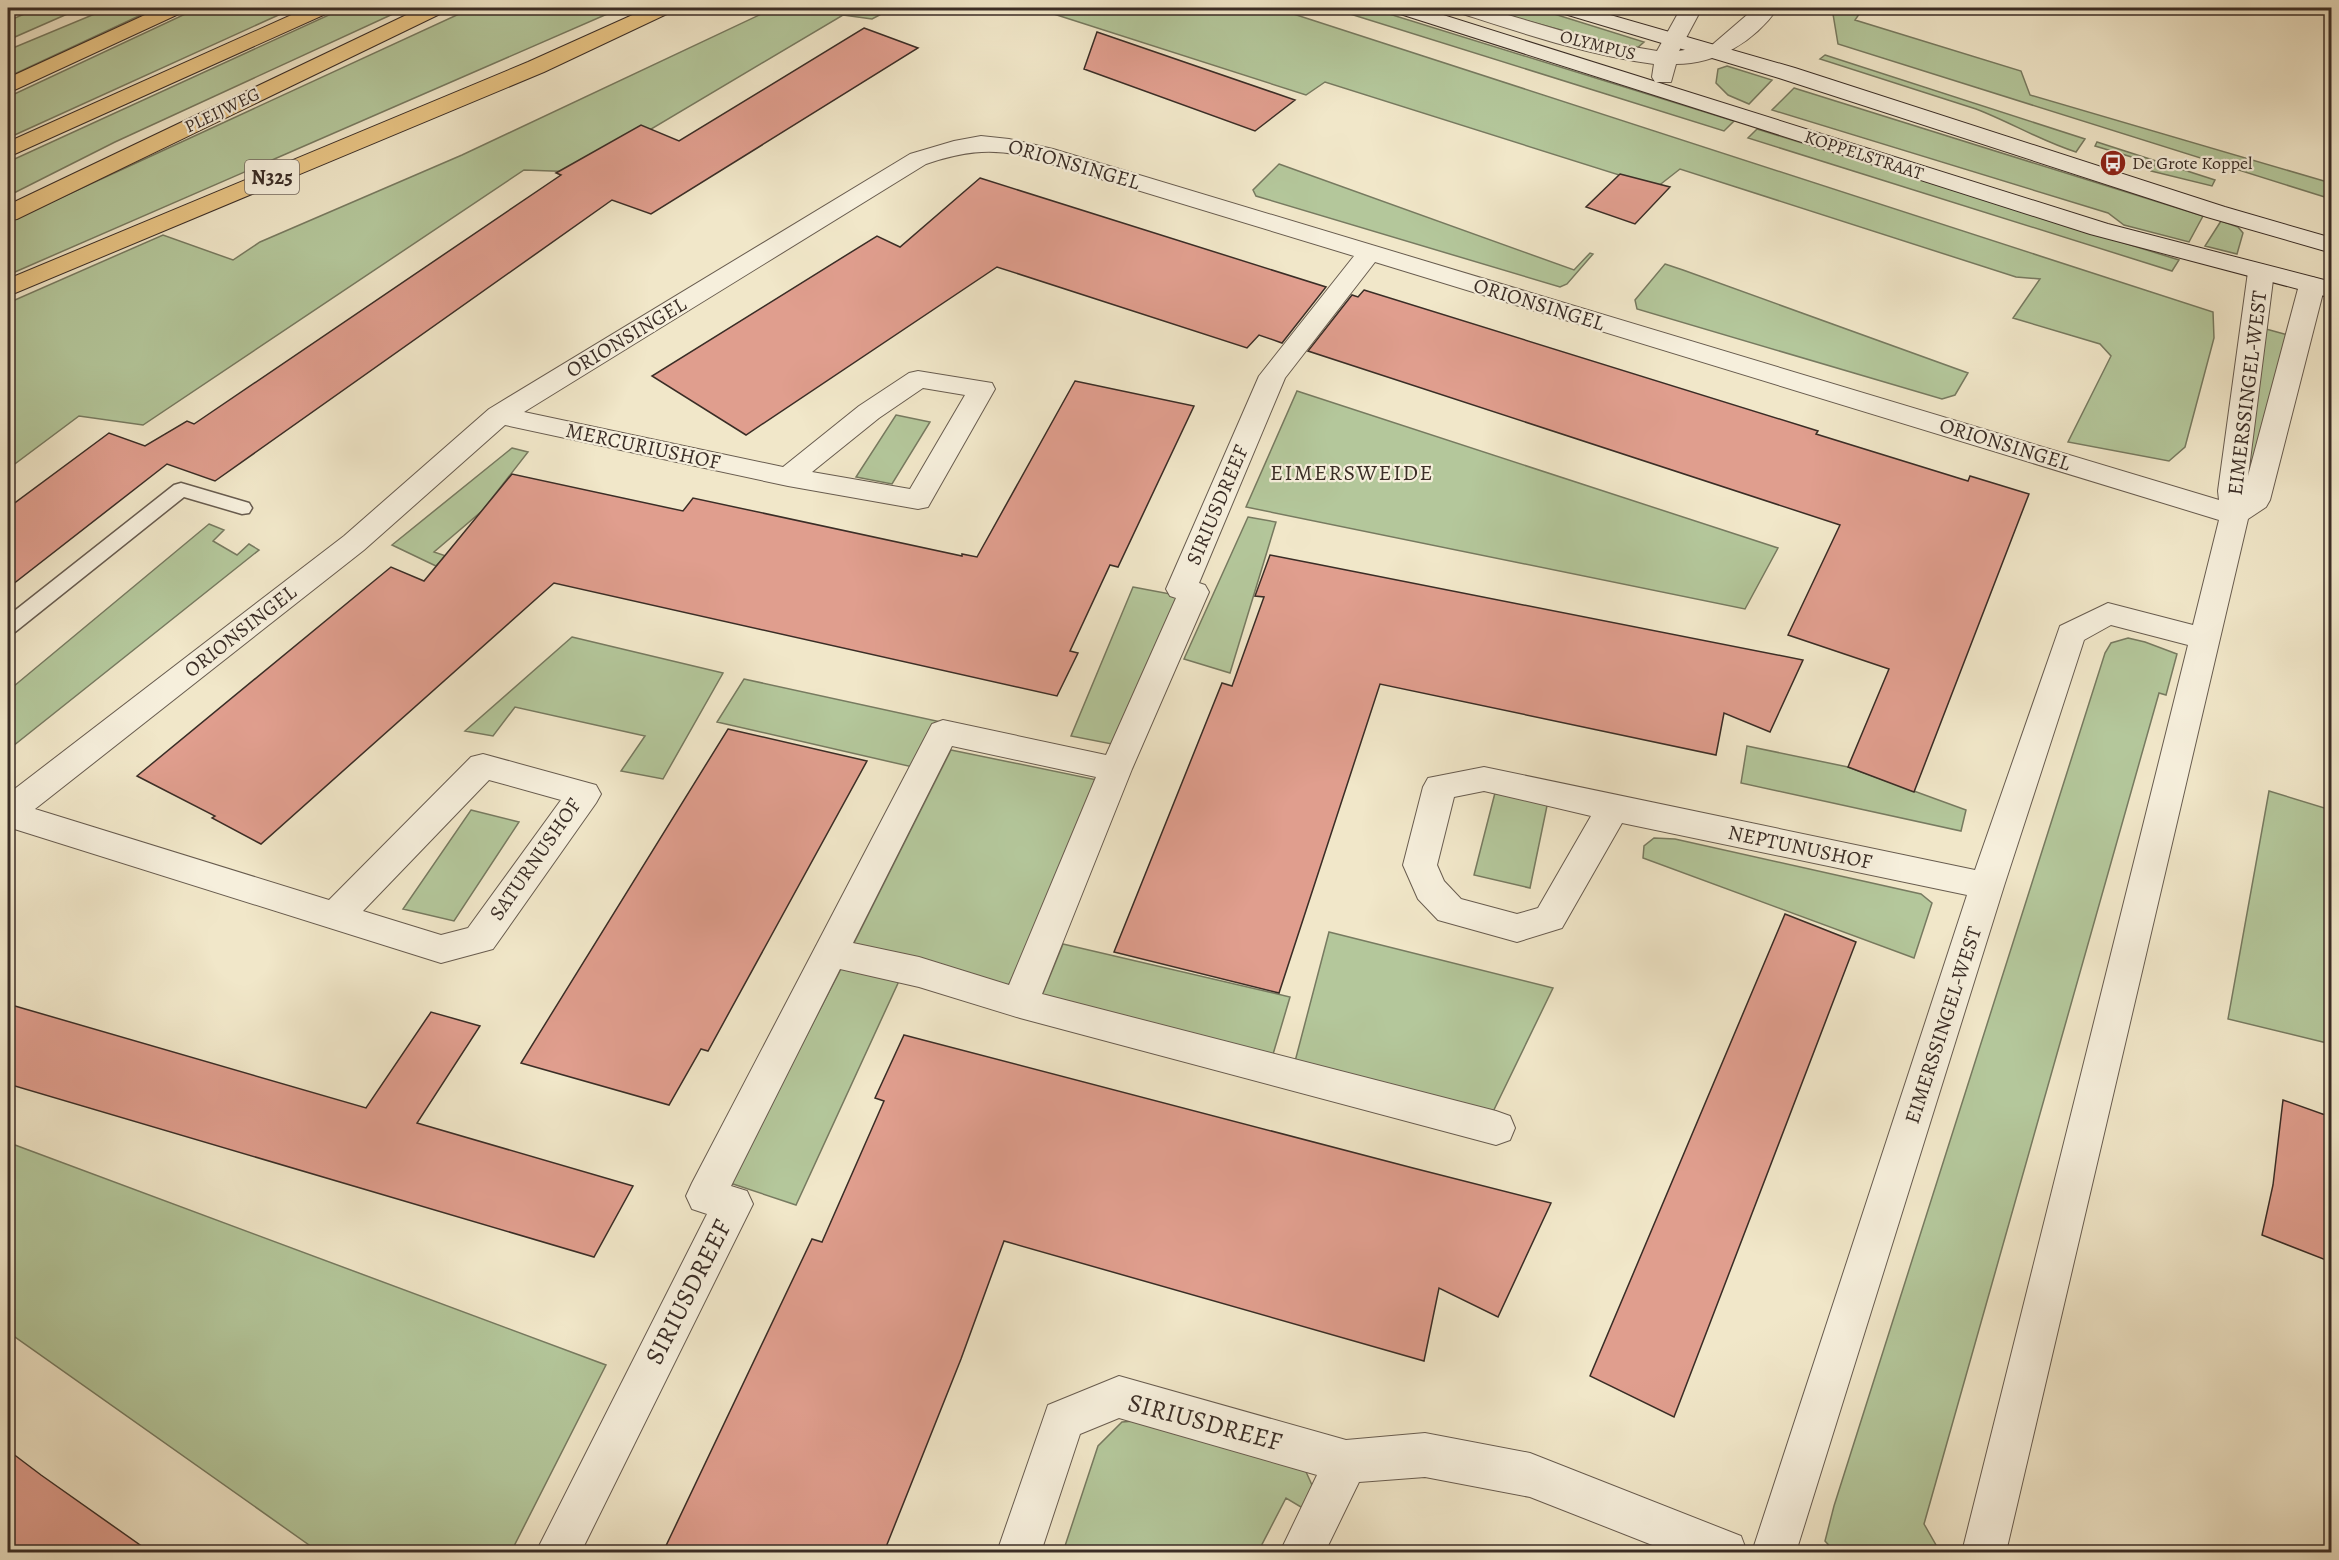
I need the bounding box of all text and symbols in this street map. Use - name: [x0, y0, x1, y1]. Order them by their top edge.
- street label: OLYMPUS: [1558, 24, 1638, 66]
- street label: PLEIJWEG: [180, 82, 264, 138]
- street label: KOPPELSTRAAT: [1801, 124, 1927, 186]
- street label: ORIONSINGEL: [1005, 132, 1143, 196]
- bus stop icon: De Grote Koppel: [2098, 148, 2128, 178]
- place label: De Grote Koppel: [2132, 151, 2253, 175]
- road number: N325: [245, 160, 299, 194]
- street label: ORIONSINGEL: [1470, 271, 1608, 337]
- street label: EIMERSSINGEL-WEST: [2221, 289, 2274, 497]
- street label: ORIONSINGEL: [561, 290, 692, 384]
- street label: ORIONSINGEL: [1936, 411, 2074, 477]
- street label: MERCURIUSHOF: [563, 416, 723, 476]
- street label: SIRIUSDREEF: [1179, 441, 1255, 569]
- district label: EIMERSWEIDE: [1270, 458, 1434, 488]
- street label: ORIONSINGEL: [178, 578, 302, 684]
- street label: SATURNUSHOF: [482, 792, 588, 926]
- street label: NEPTUNUSHOF: [1725, 818, 1875, 876]
- street label: EIMERSSINGEL-WEST: [1898, 922, 1988, 1127]
- street label: SIRIUSDREEF: [637, 1214, 739, 1370]
- street label: SIRIUSDREEF: [1124, 1385, 1286, 1459]

